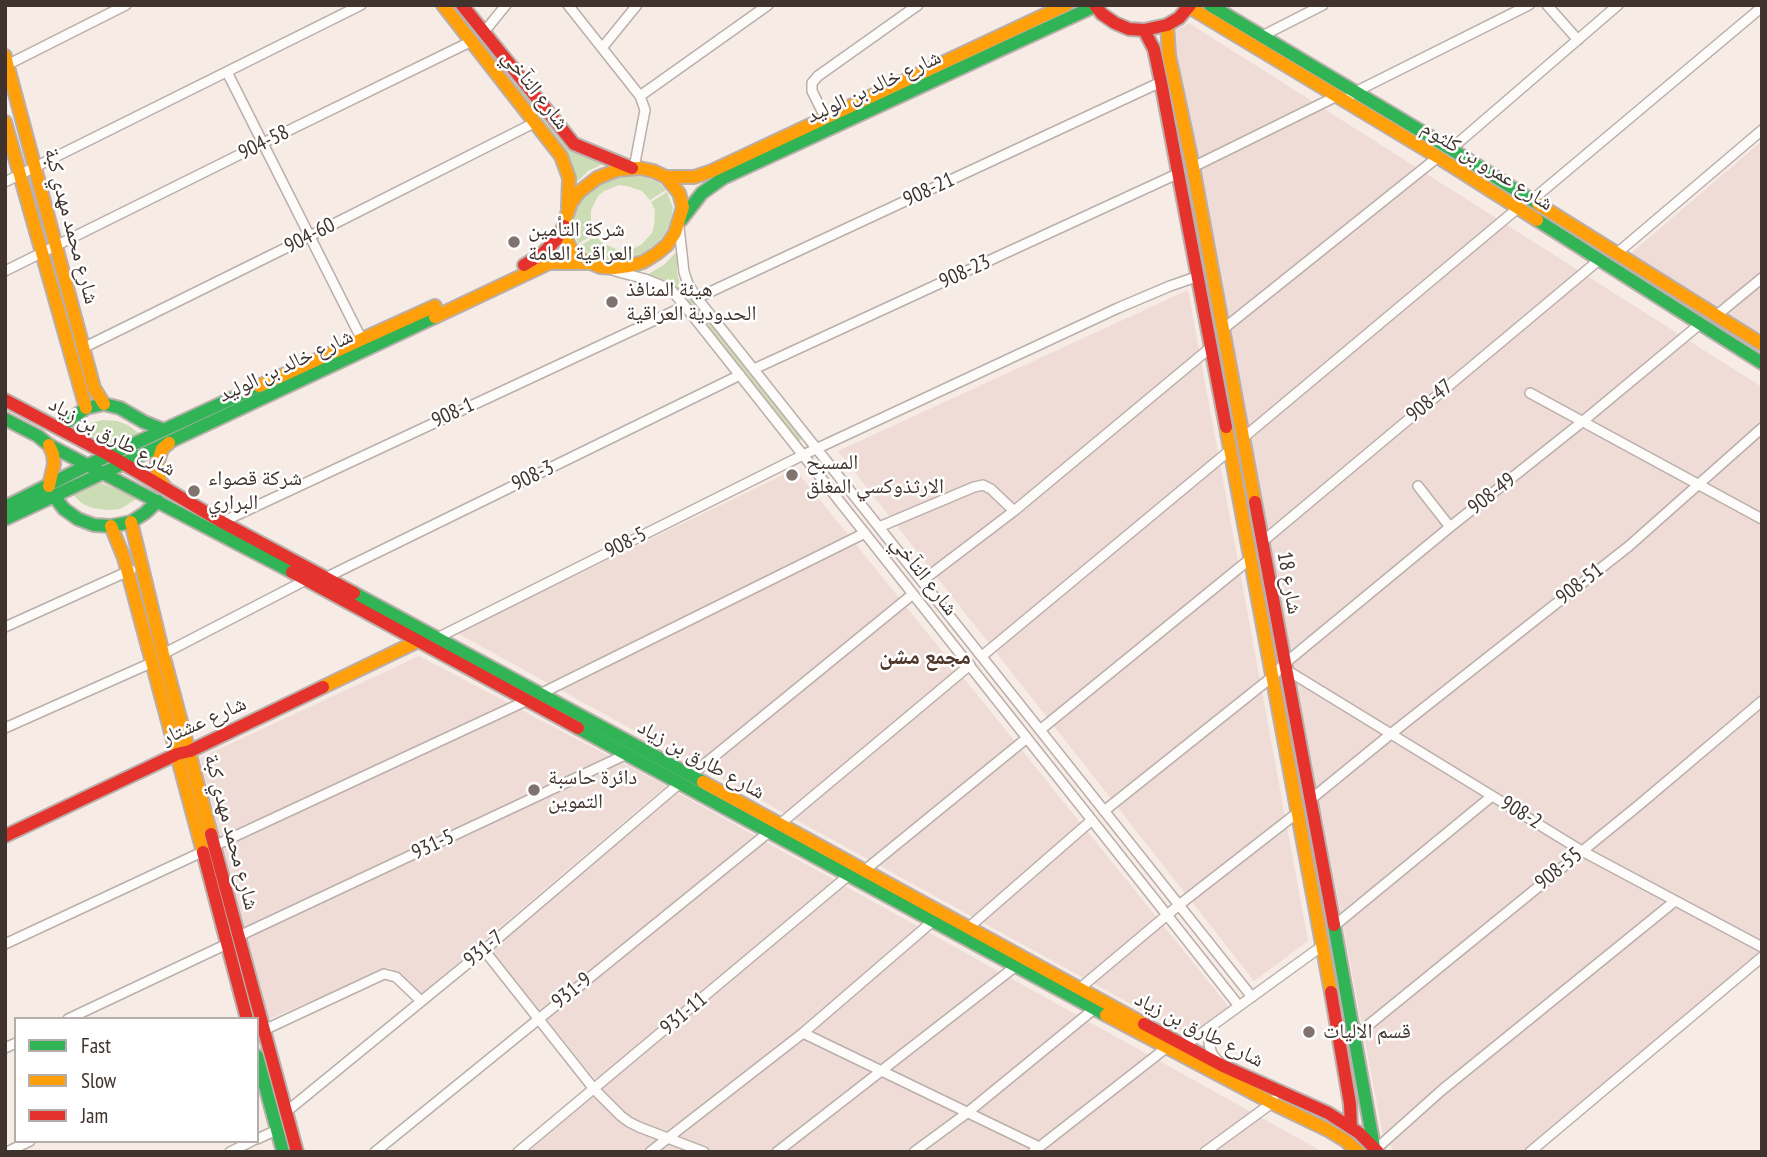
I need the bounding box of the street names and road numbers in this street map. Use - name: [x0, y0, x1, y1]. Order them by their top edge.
- street label: شارع التآخي: [496, 45, 574, 135]
- street label: شارع خالد بن الوليد: [803, 45, 945, 129]
- street label: شارع عمرو بن كلثوم: [1417, 115, 1557, 217]
- street label: 904-58: [234, 120, 294, 166]
- street label: شارع محمد مهدي كبة: [38, 145, 104, 307]
- street label: 908-21: [899, 167, 959, 213]
- street label: 904-60: [281, 213, 339, 259]
- street label: 908-23: [935, 249, 995, 295]
- street label: شارع خالد بن الوليد: [215, 324, 357, 408]
- street label: 908-47: [1401, 374, 1459, 428]
- street label: شارع طارق بن زياد: [44, 392, 180, 482]
- street label: 908-1: [428, 392, 478, 434]
- street label: 908-3: [508, 455, 558, 497]
- street label: 908-49: [1463, 468, 1521, 520]
- street label: 908-5: [601, 522, 651, 564]
- street label: شارع التآخي: [885, 531, 963, 621]
- street label: شارع 18: [1271, 550, 1307, 616]
- street label: 908-51: [1551, 558, 1609, 610]
- street label: شارع عشتار: [158, 691, 250, 751]
- street label: شارع طارق بن زياد: [633, 715, 769, 805]
- street label: شارع محمد مهدي كبة: [198, 751, 264, 913]
- street label: 908-2: [1496, 791, 1546, 835]
- street label: 931-5: [408, 824, 458, 866]
- street label: 908-55: [1530, 842, 1588, 896]
- street label: 931-7: [459, 925, 509, 973]
- street label: 931-9: [547, 967, 597, 1015]
- street label: 931-11: [655, 987, 713, 1041]
- street label: شارع طارق بن زياد: [1130, 987, 1268, 1073]

